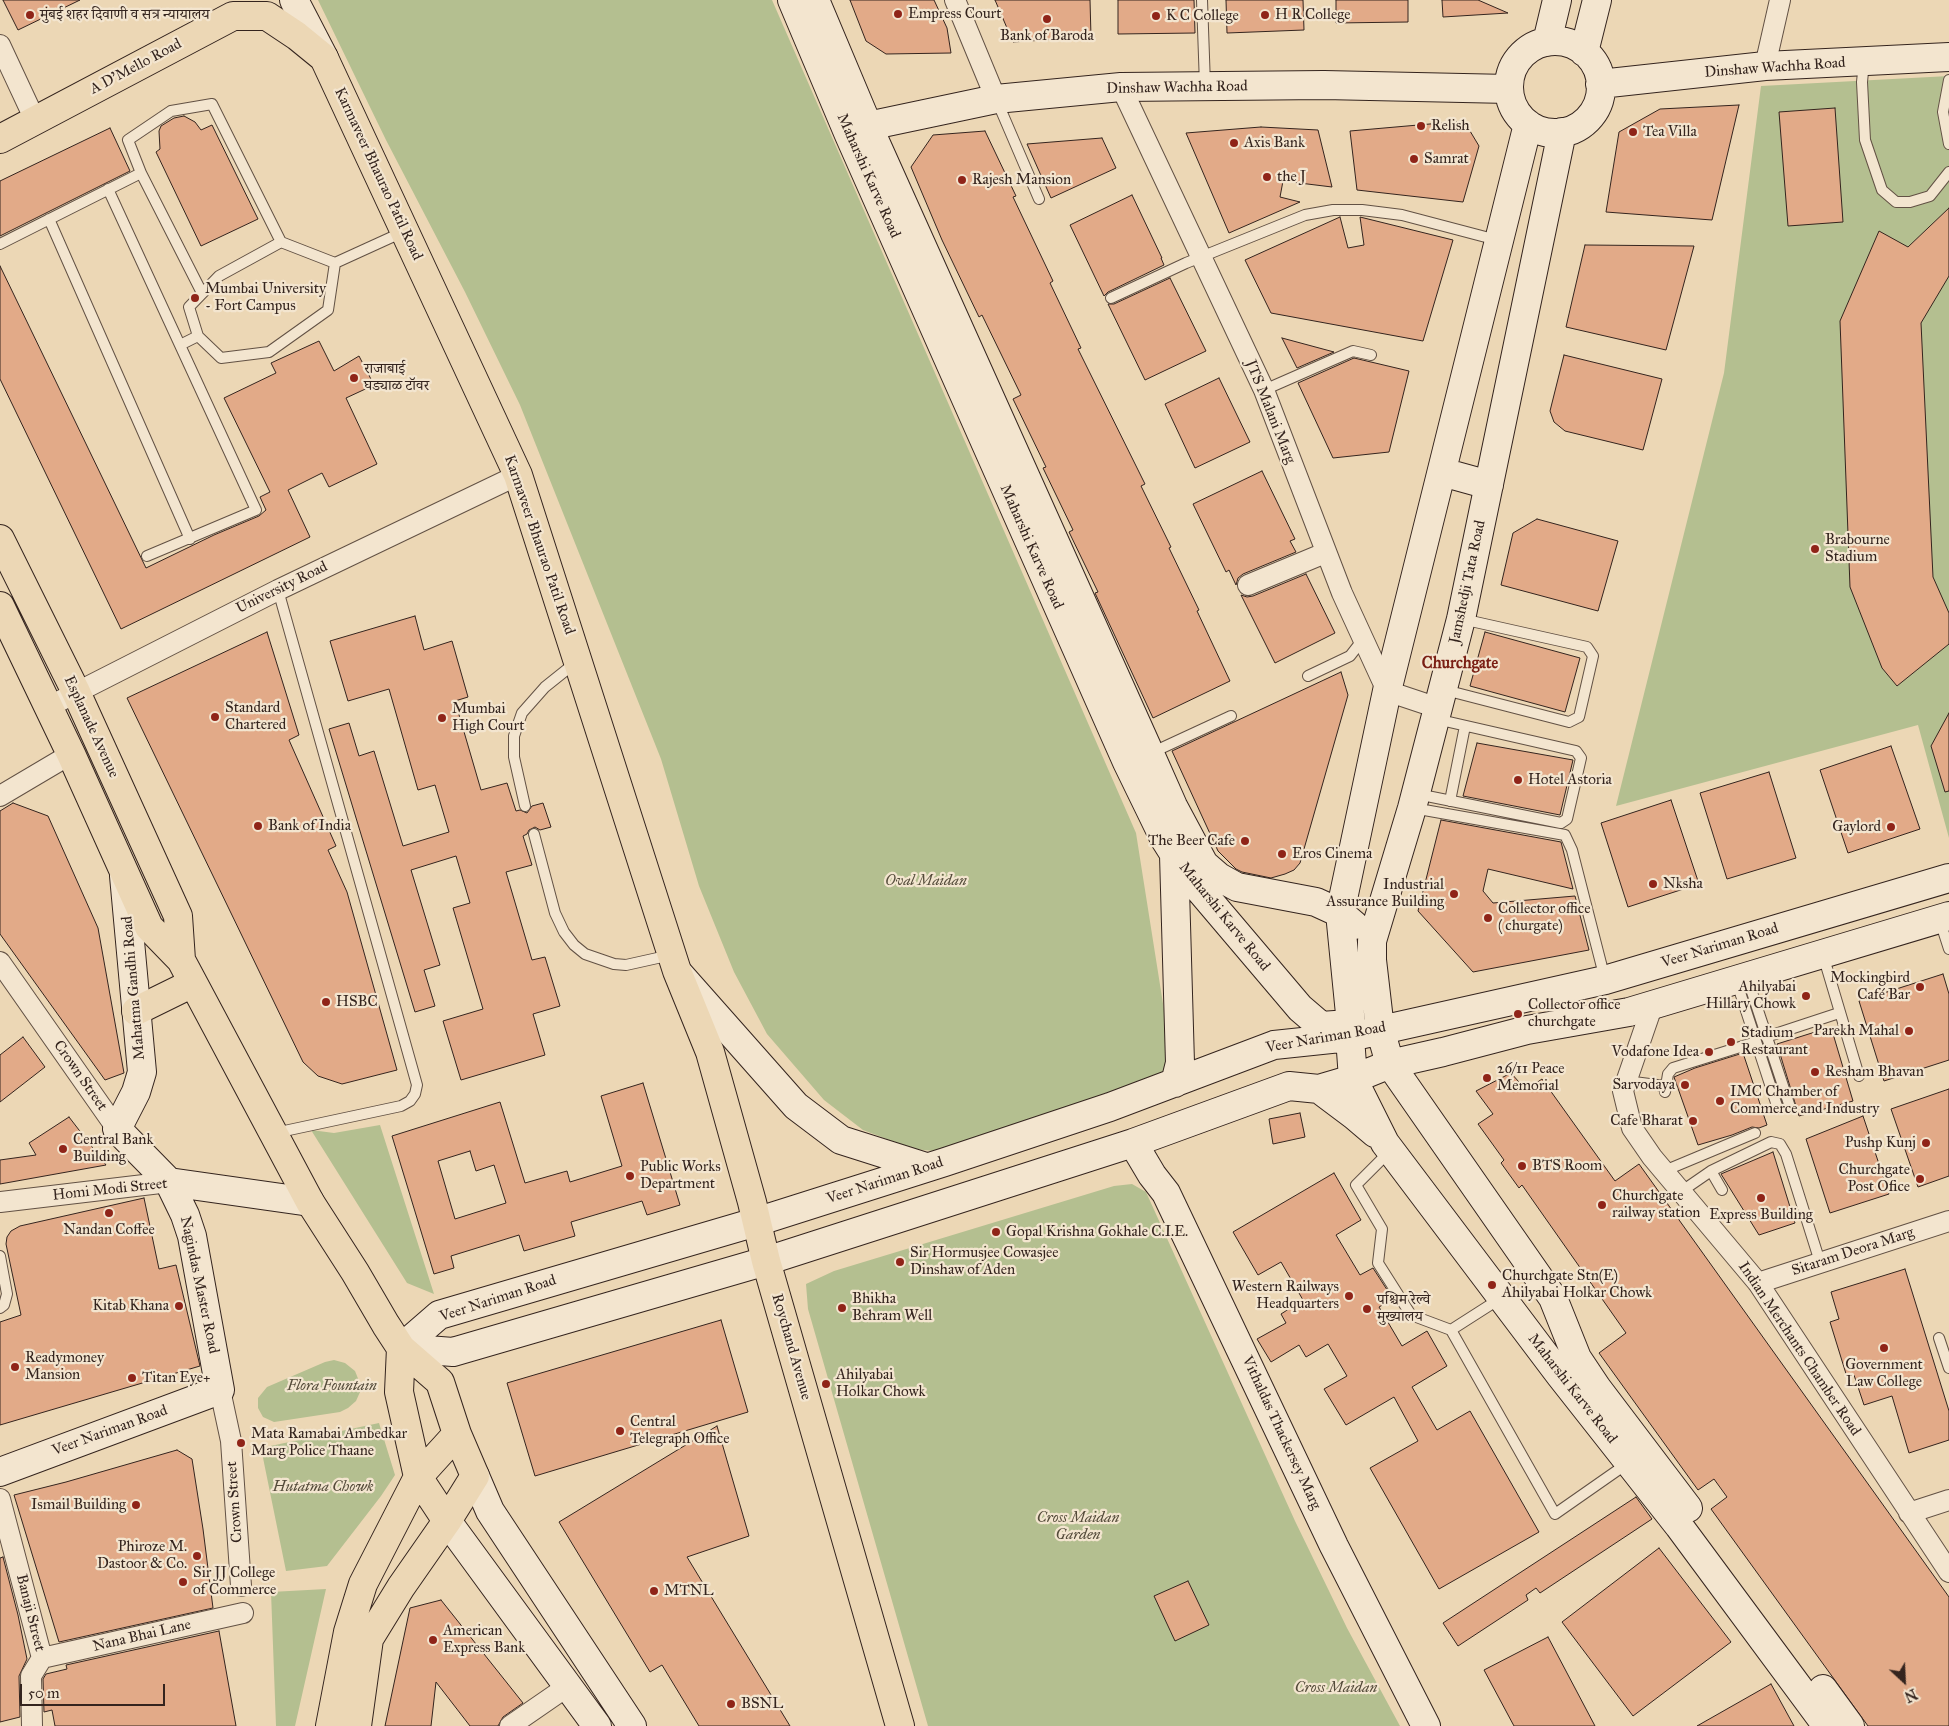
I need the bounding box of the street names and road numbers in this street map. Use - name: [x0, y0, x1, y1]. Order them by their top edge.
- street label: A D'Mello Road: [87, 35, 185, 99]
- street label: Dinshaw Wachha Road: [1704, 54, 1846, 82]
- street label: Dinshaw Wachha Road: [1106, 78, 1248, 98]
- street label: Karmaveer Bhaurao Patil Road: [330, 85, 426, 263]
- street label: Maharshi Karve Road: [832, 111, 904, 241]
- street label: JTS Malani Marg: [1241, 358, 1299, 466]
- street label: Karmaveer Bhaurao Patil Road: [500, 453, 578, 637]
- street label: Maharshi Karve Road: [995, 482, 1067, 612]
- street label: Jamshedji Tata Road: [1446, 519, 1490, 645]
- street label: University Road: [233, 558, 331, 618]
- street label: Esplanade Avenue: [59, 673, 123, 781]
- street label: Maharshi Karve Road: [1175, 859, 1273, 975]
- street label: Mahatma Gandhi Road: [119, 915, 149, 1061]
- street label: Veer Nariman Road: [1659, 920, 1781, 972]
- street label: Veer Nariman Road: [1265, 1019, 1387, 1057]
- street label: Crown Street: [49, 1037, 111, 1115]
- street label: Veer Nariman Road: [824, 1154, 946, 1208]
- street label: Homi Modi Street: [52, 1175, 168, 1205]
- street label: Nagindas Master Road: [176, 1215, 222, 1355]
- street label: Sitaram Deora Marg: [1790, 1224, 1916, 1280]
- street label: Indian Merchants Chamber Road: [1734, 1259, 1864, 1439]
- street label: Veer Nariman Road: [437, 1272, 559, 1326]
- street label: Roychand Avenue: [767, 1292, 815, 1402]
- street label: Maharshi Karve Road: [1524, 1330, 1620, 1448]
- street label: Vithaldas Thackersey Marg: [1237, 1353, 1325, 1513]
- street label: Veer Nariman Road: [50, 1402, 170, 1460]
- street label: Crown Street: [223, 1461, 247, 1543]
- street label: Banaji Street: [12, 1573, 48, 1653]
- street label: Nana Bhai Lane: [91, 1616, 193, 1656]

